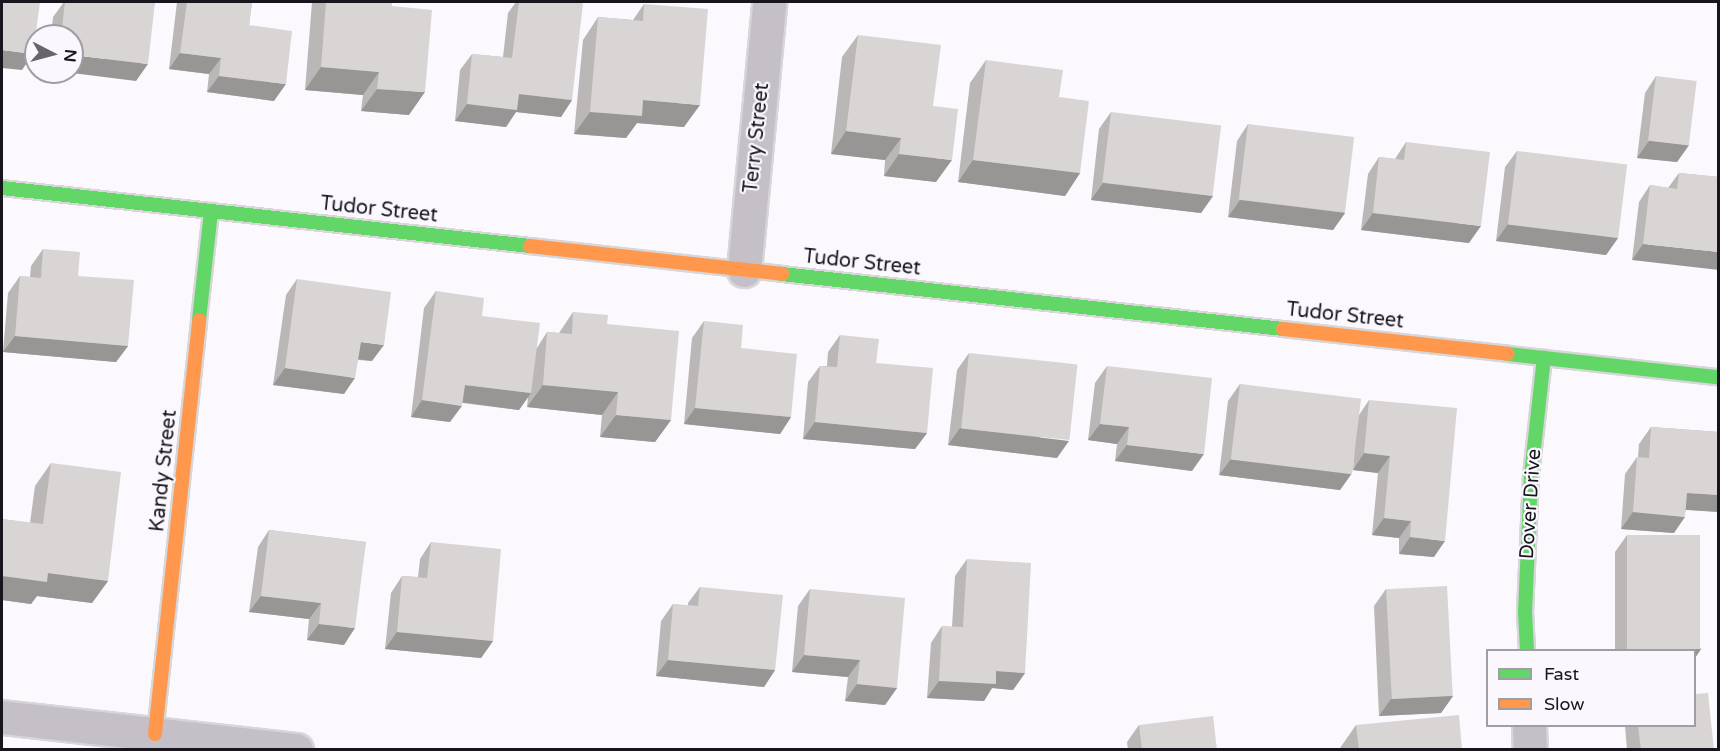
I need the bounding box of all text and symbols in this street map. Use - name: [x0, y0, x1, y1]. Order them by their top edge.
- north arrow: [24, 24, 84, 84]
- text: N: [59, 48, 81, 63]
- street label: Terry Street: [739, 82, 775, 194]
- street label: Tudor Street: [319, 192, 439, 228]
- street label: Tudor Street: [802, 245, 922, 281]
- street label: Tudor Street: [1285, 298, 1405, 334]
- street label: Kandy Street: [146, 409, 182, 533]
- street label: Dover Drive: [1515, 448, 1547, 560]
- legend: [1486, 649, 1696, 727]
- text: Fast: [1544, 663, 1579, 685]
- text: Slow: [1544, 693, 1585, 715]

